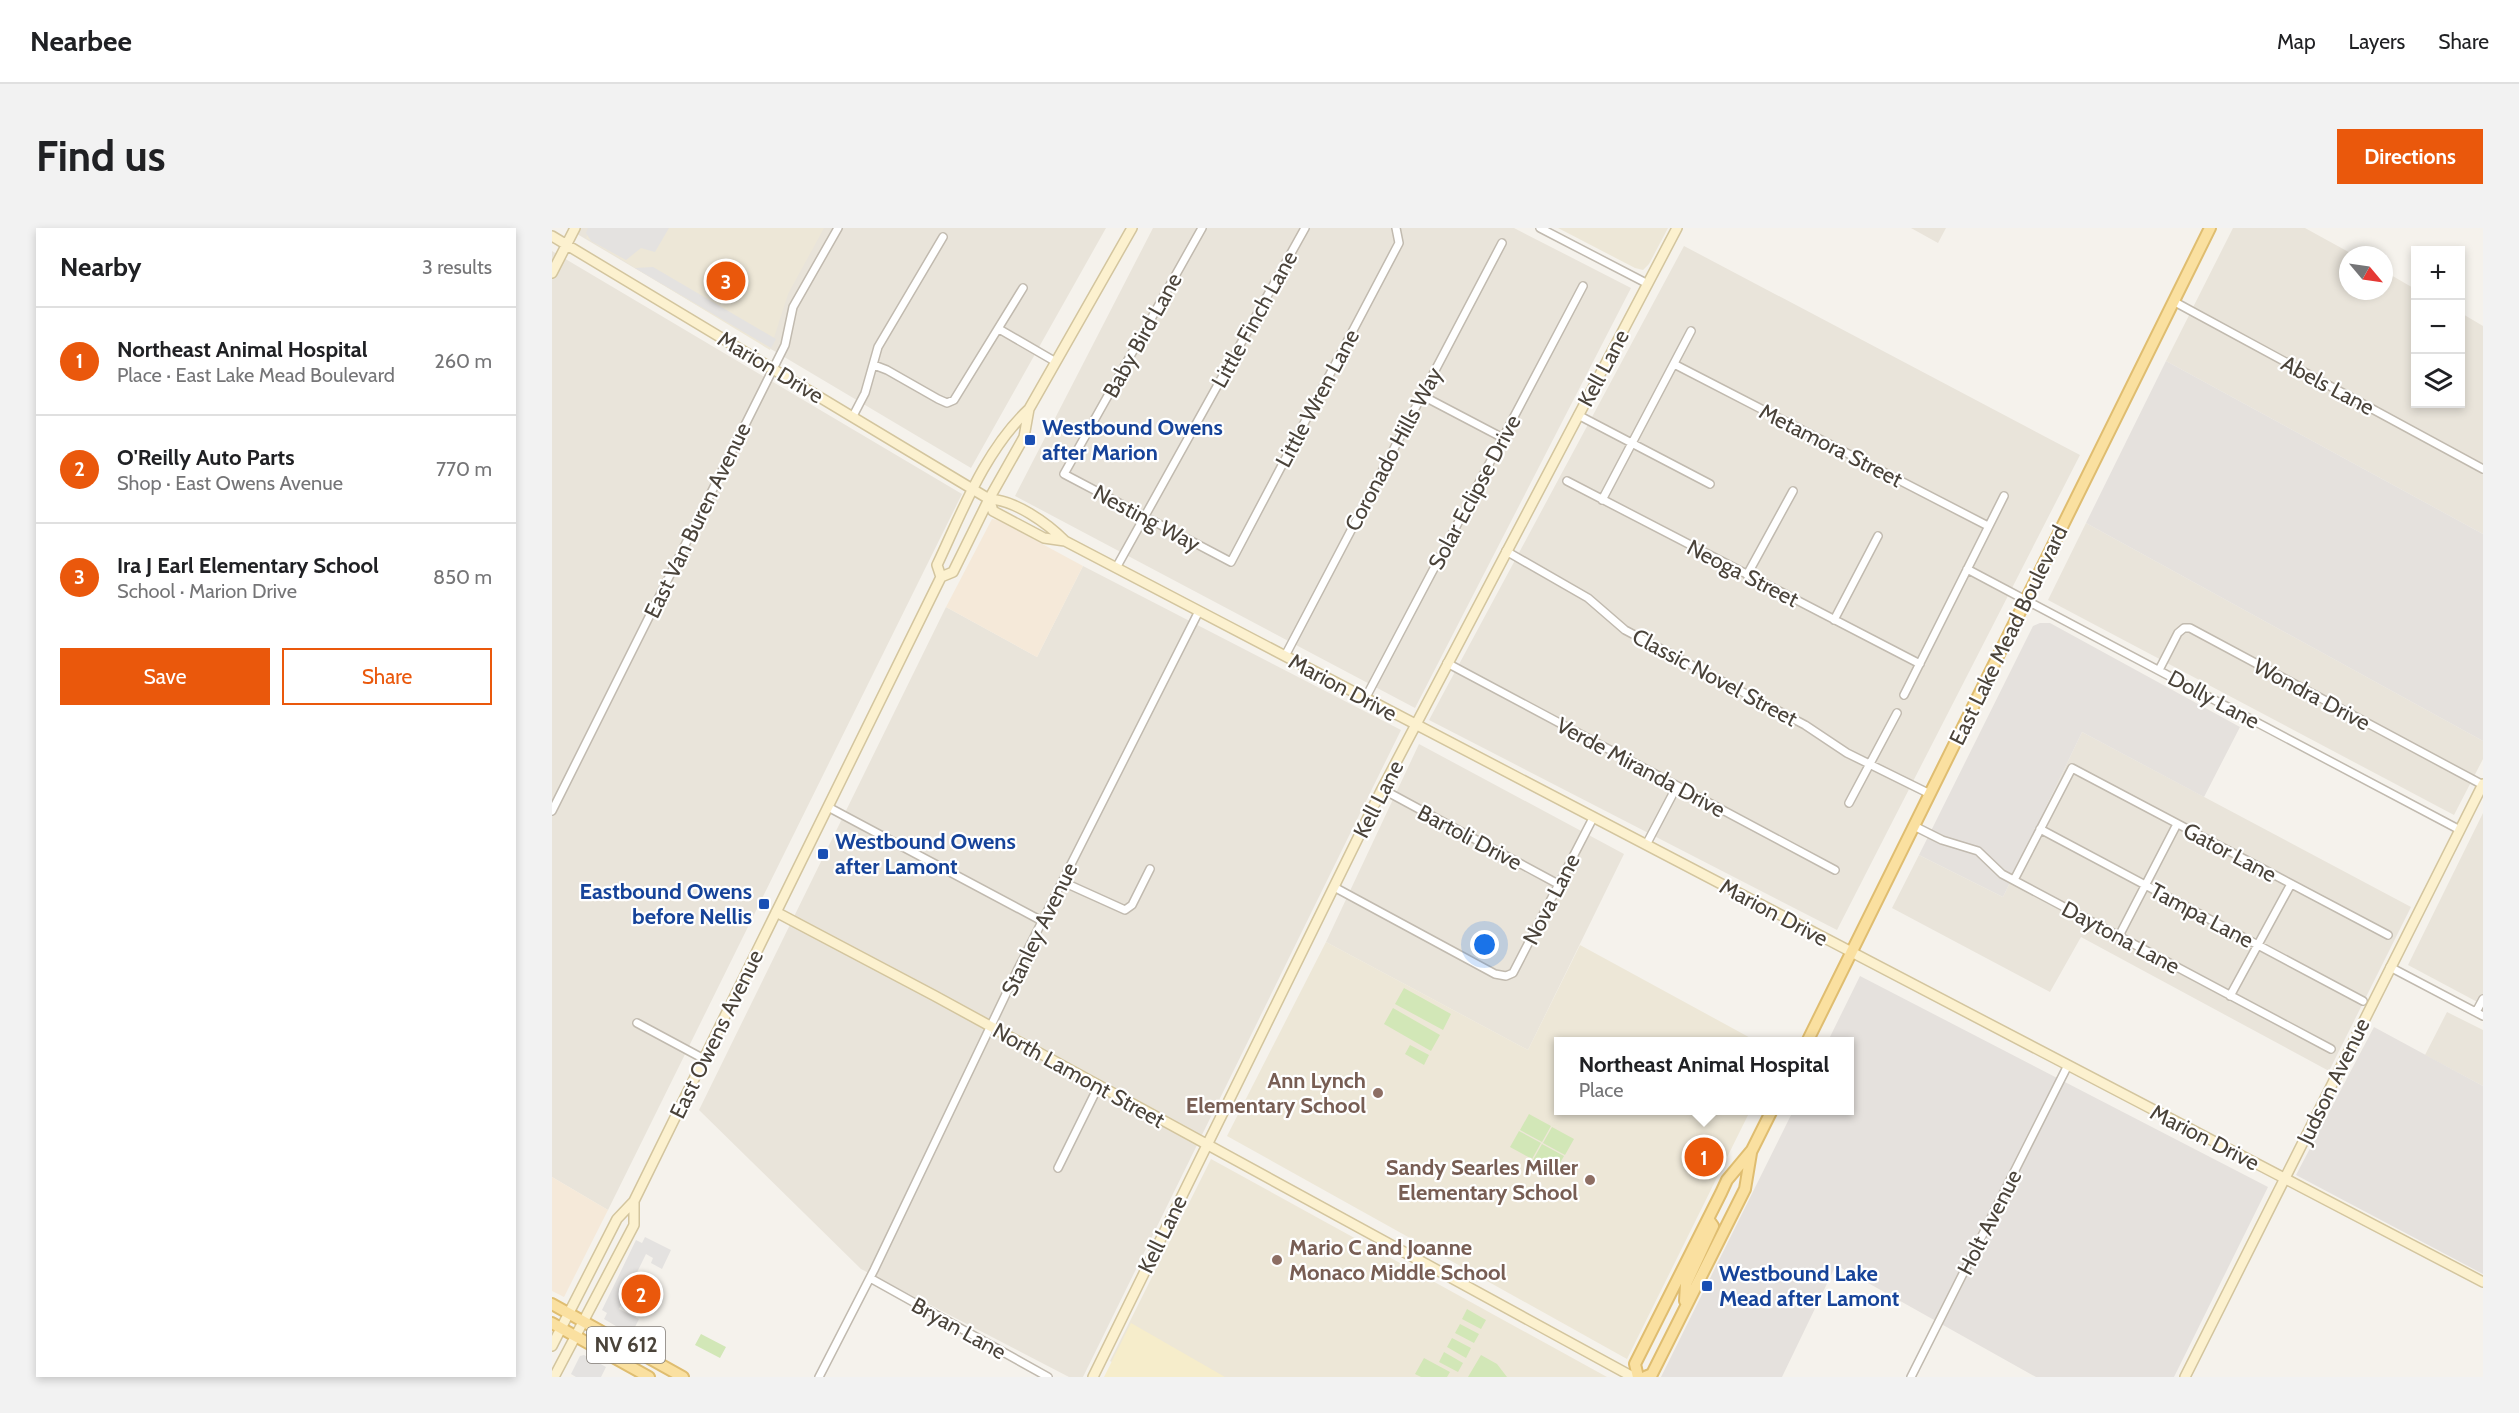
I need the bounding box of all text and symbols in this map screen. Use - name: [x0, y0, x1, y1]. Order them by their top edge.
- text: Nearbee: [30, 24, 132, 58]
- text: Map: [2277, 29, 2316, 54]
- text: Layers: [2349, 29, 2405, 54]
- text: Share: [2438, 29, 2489, 54]
- button: Directions: [2337, 129, 2483, 184]
- text: Find us: [36, 130, 165, 182]
- street label: Little Finch Lane: [1206, 246, 1303, 392]
- north arrow: [2339, 246, 2393, 300]
- map controls: [2411, 246, 2465, 408]
- button: +: [2411, 246, 2465, 300]
- text: Nearby: [60, 251, 141, 283]
- text: 3 results: [422, 255, 492, 279]
- pin: 3: [706, 259, 746, 304]
- street label: Baby Bird Lane: [1097, 268, 1188, 402]
- button: −: [2411, 300, 2465, 354]
- street label: Marion Drive: [713, 325, 829, 410]
- street label: Little Wren Lane: [1270, 325, 1365, 472]
- street label: Kell Lane: [1572, 325, 1635, 411]
- text: Northeast Animal Hospital: [117, 336, 368, 363]
- text: 1: [76, 349, 83, 373]
- text: 260 m: [434, 349, 492, 373]
- street label: Abels Lane: [2277, 350, 2379, 421]
- button: layers: [2411, 354, 2465, 408]
- text: Place · East Lake Mead Boulevard: [117, 363, 395, 387]
- street label: Coronado Hills Way: [1339, 363, 1448, 536]
- street label: Metamora Street: [1755, 398, 1907, 493]
- street label: Solar Eclipse Drive: [1422, 410, 1527, 574]
- place label: Westbound Owens after Marion: [1042, 414, 1223, 466]
- street label: East Van Buren Avenue: [638, 418, 757, 622]
- marker: Westbound Owens after Marion: [1023, 433, 1037, 447]
- text: O'Reilly Auto Parts: [117, 444, 294, 471]
- text: 2: [74, 457, 85, 481]
- text: 770 m: [436, 457, 492, 481]
- text: Shop · East Owens Avenue: [117, 471, 343, 495]
- street label: Nesting Way: [1089, 479, 1205, 558]
- street label: East Lake Mead Boulevard: [1943, 521, 2073, 749]
- street label: Neoga Street: [1682, 534, 1804, 613]
- text: Ira J Earl Elementary School: [117, 552, 379, 579]
- text: 3: [74, 565, 85, 589]
- text: 850 m: [433, 565, 492, 589]
- text: School · Marion Drive: [117, 579, 297, 603]
- street label: Classic Novel Street: [1628, 623, 1802, 733]
- button: Save: [60, 648, 270, 705]
- button: Share: [282, 648, 492, 705]
- street label: Marion Drive: [1284, 648, 1401, 727]
- street label: Wondra Drive: [2249, 652, 2375, 736]
- street label: Dolly Lane: [2164, 664, 2264, 735]
- street label: Verde Miranda Drive: [1552, 712, 1730, 823]
- street label: Kell Lane: [1347, 756, 1409, 843]
- street label: Bartoli Drive: [1413, 799, 1527, 876]
- street label: Gator Lane: [2179, 817, 2281, 888]
- place label: Westbound Owens after Lamont: [835, 828, 1016, 880]
- marker: Westbound Owens after Lamont: [816, 847, 830, 861]
- street label: Nova Lane: [1517, 849, 1586, 949]
- street label: Stanley Avenue: [996, 858, 1083, 1000]
- street label: Marion Drive: [1715, 873, 1832, 952]
- street label: Tampa Lane: [2145, 877, 2258, 954]
- place label: Eastbound Owens before Nellis: [579, 878, 752, 930]
- street label: Daytona Lane: [2057, 895, 2184, 980]
- marker: Eastbound Owens before Nellis: [757, 897, 771, 911]
- your location: [1470, 930, 1499, 959]
- street label: East Owens Avenue: [664, 945, 769, 1123]
- street label: Judson Avenue: [2291, 1014, 2376, 1150]
- street label: North Lamont Street: [988, 1017, 1170, 1134]
- popup: [1554, 1037, 1854, 1115]
- text: Northeast Animal Hospital: [1579, 1051, 1829, 1078]
- place label: Ann Lynch Elementary School: [1186, 1067, 1366, 1119]
- text: Place: [1579, 1078, 1624, 1102]
- marker: Ann Lynch Elementary School: [1371, 1086, 1385, 1100]
- street label: Marion Drive: [2146, 1098, 2264, 1176]
- pin: 1: [1684, 1134, 1724, 1180]
- place label: Sandy Searles Miller Elementary School: [1386, 1154, 1579, 1206]
- street label: Holt Avenue: [1951, 1165, 2027, 1279]
- marker: Sandy Searles Miller Elementary School: [1583, 1173, 1597, 1187]
- street label: Kell Lane: [1132, 1191, 1193, 1278]
- place label: Mario C and Joanne Monaco Middle School: [1289, 1234, 1507, 1286]
- marker: Mario C and Joanne Monaco Middle School: [1270, 1253, 1284, 1267]
- place label: Westbound Lake Mead after Lamont: [1719, 1260, 1900, 1312]
- pin: 2: [622, 1272, 661, 1316]
- marker: Westbound Lake Mead after Lamont: [1700, 1279, 1714, 1293]
- street label: Bryan Lane: [907, 1291, 1011, 1365]
- road number: NV 612: [587, 1327, 665, 1363]

